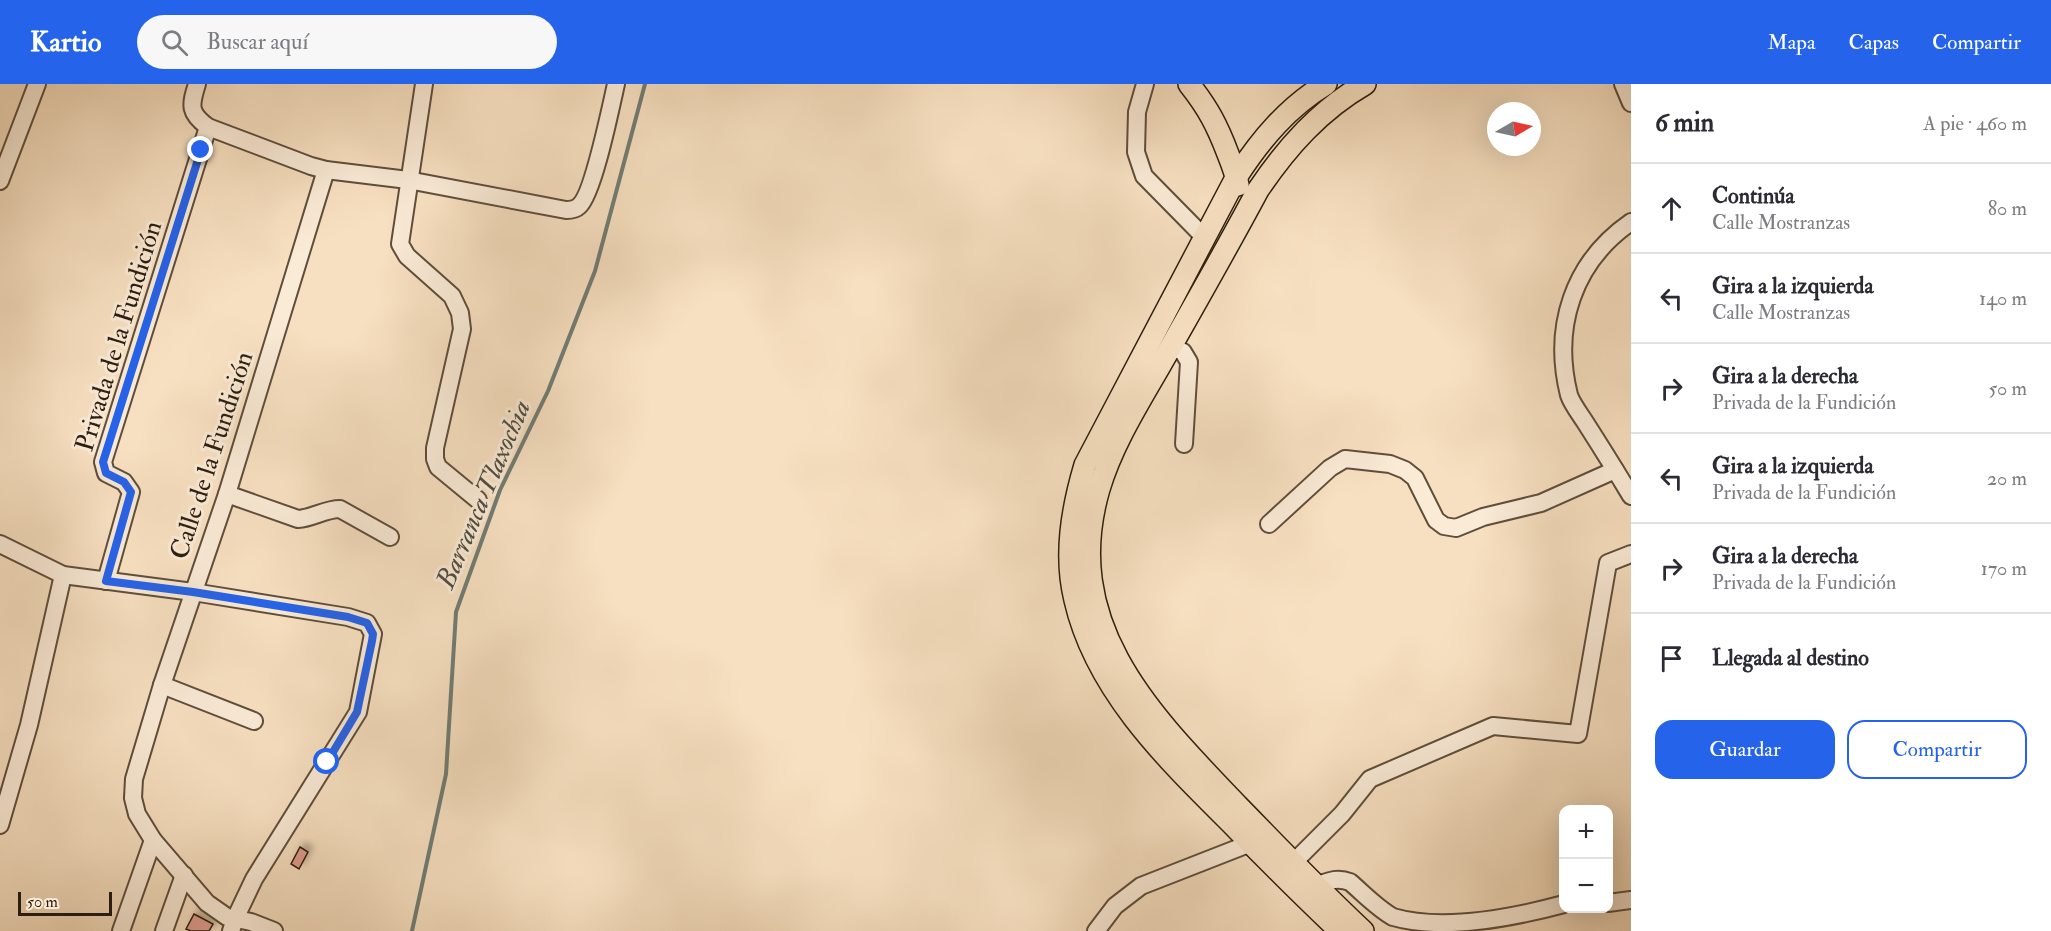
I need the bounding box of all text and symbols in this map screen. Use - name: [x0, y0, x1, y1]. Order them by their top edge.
- search box: [137, 15, 557, 69]
- text: Kartio: [30, 25, 101, 60]
- icon: search: [158, 26, 191, 59]
- text: Buscar aquí: [206, 28, 308, 56]
- text: Mapa: [1768, 29, 1816, 56]
- text: Capas: [1849, 29, 1899, 56]
- text: Compartir: [1932, 29, 2021, 56]
- north arrow: [1487, 102, 1541, 156]
- text: 6 min: [1655, 107, 1714, 139]
- text: A pie · 460 m: [1923, 111, 2027, 136]
- route end: [187, 136, 213, 162]
- text: Continúa: [1712, 182, 1795, 210]
- icon: ahead: [1655, 192, 1688, 225]
- text: 80 m: [1988, 196, 2027, 221]
- text: Calle Mostranzas: [1712, 210, 1850, 235]
- street label: Privada de la Fundición: [69, 217, 169, 455]
- text: Gira a la izquierda: [1712, 272, 1873, 300]
- icon: left: [1655, 282, 1688, 315]
- text: 140 m: [1979, 286, 2027, 311]
- text: Calle Mostranzas: [1712, 300, 1850, 325]
- street label: Calle de la Fundición: [163, 347, 261, 563]
- text: Gira a la derecha: [1712, 362, 1858, 390]
- icon: right: [1655, 372, 1688, 405]
- text: 50 m: [1988, 376, 2027, 401]
- text: Privada de la Fundición: [1712, 390, 1896, 415]
- water label: Barranca Tlaxochia: [428, 395, 538, 595]
- text: Gira a la izquierda: [1712, 452, 1873, 480]
- icon: left: [1655, 462, 1688, 495]
- text: 20 m: [1987, 466, 2027, 491]
- text: Privada de la Fundición: [1712, 480, 1896, 505]
- text: Gira a la derecha: [1712, 542, 1858, 570]
- icon: right: [1655, 552, 1688, 585]
- text: 170 m: [1981, 556, 2027, 581]
- text: Privada de la Fundición: [1712, 570, 1896, 595]
- icon: arrive: [1655, 642, 1688, 675]
- text: Llegada al destino: [1712, 644, 1869, 672]
- button: Guardar: [1655, 720, 1835, 779]
- button: Compartir: [1847, 720, 2027, 779]
- route start: [313, 748, 339, 774]
- map controls: [1559, 805, 1613, 913]
- button: +: [1559, 805, 1613, 859]
- button: −: [1559, 859, 1613, 913]
- scale bar: [18, 889, 112, 916]
- text: 50 m: [27, 892, 58, 912]

